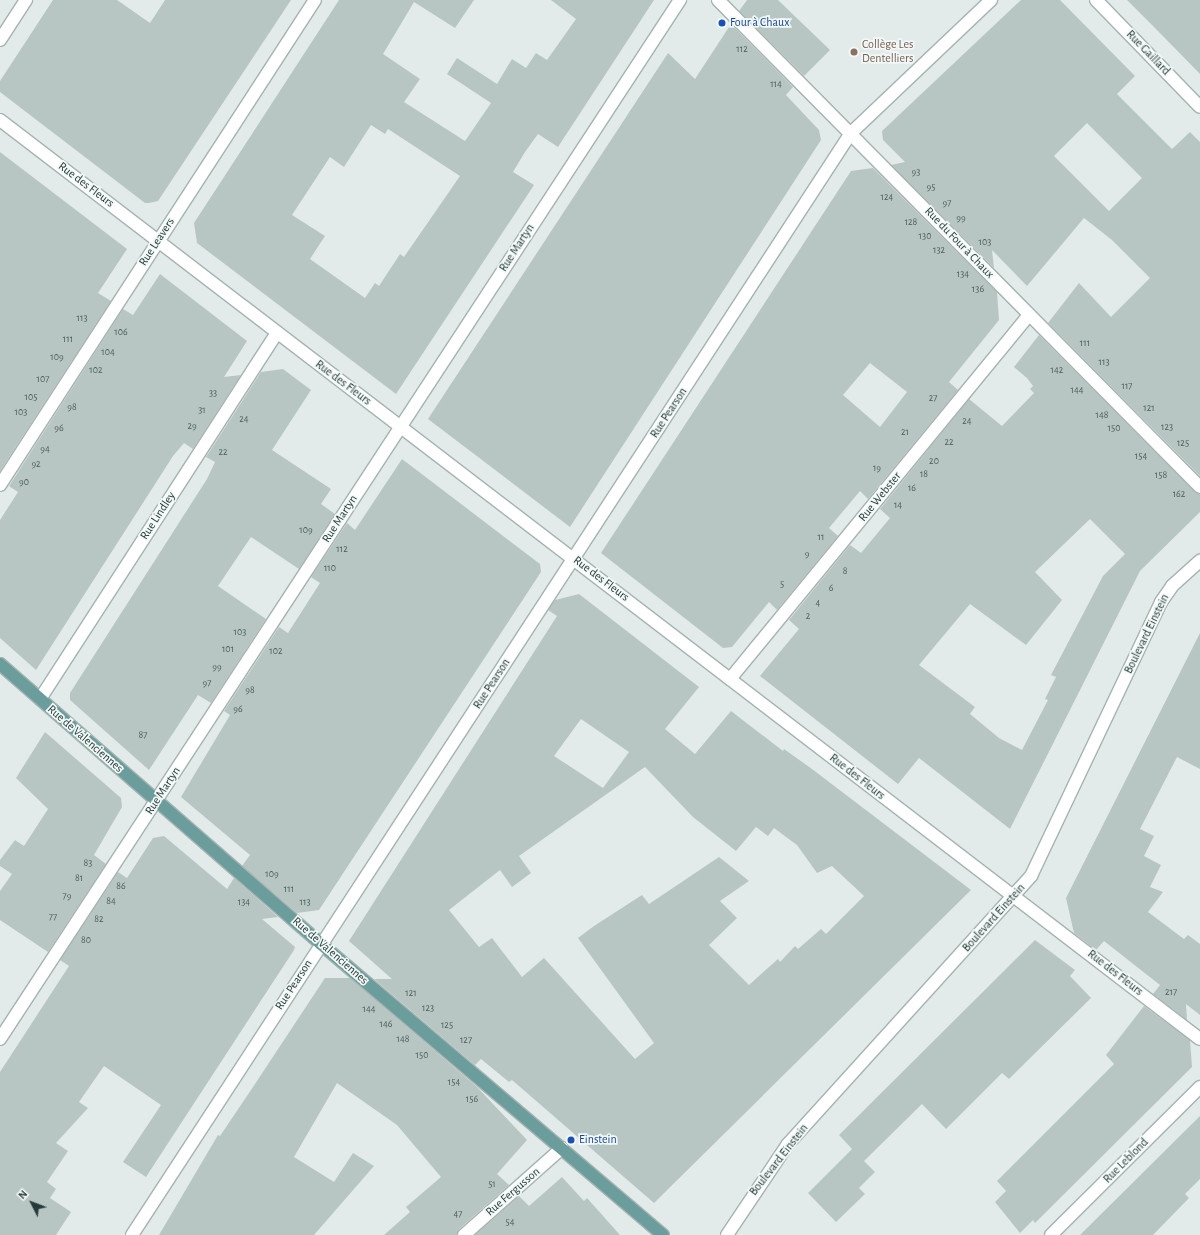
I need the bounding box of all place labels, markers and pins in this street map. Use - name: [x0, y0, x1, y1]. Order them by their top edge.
- place label: Four à Chaux: [730, 16, 789, 30]
- marker: Four à Chaux: [717, 18, 727, 28]
- place label: Collège Les Dentelliers: [862, 38, 913, 66]
- marker: Collège Les Dentelliers: [849, 47, 859, 57]
- place label: Einstein: [579, 1133, 617, 1147]
- marker: Einstein: [566, 1135, 576, 1145]

